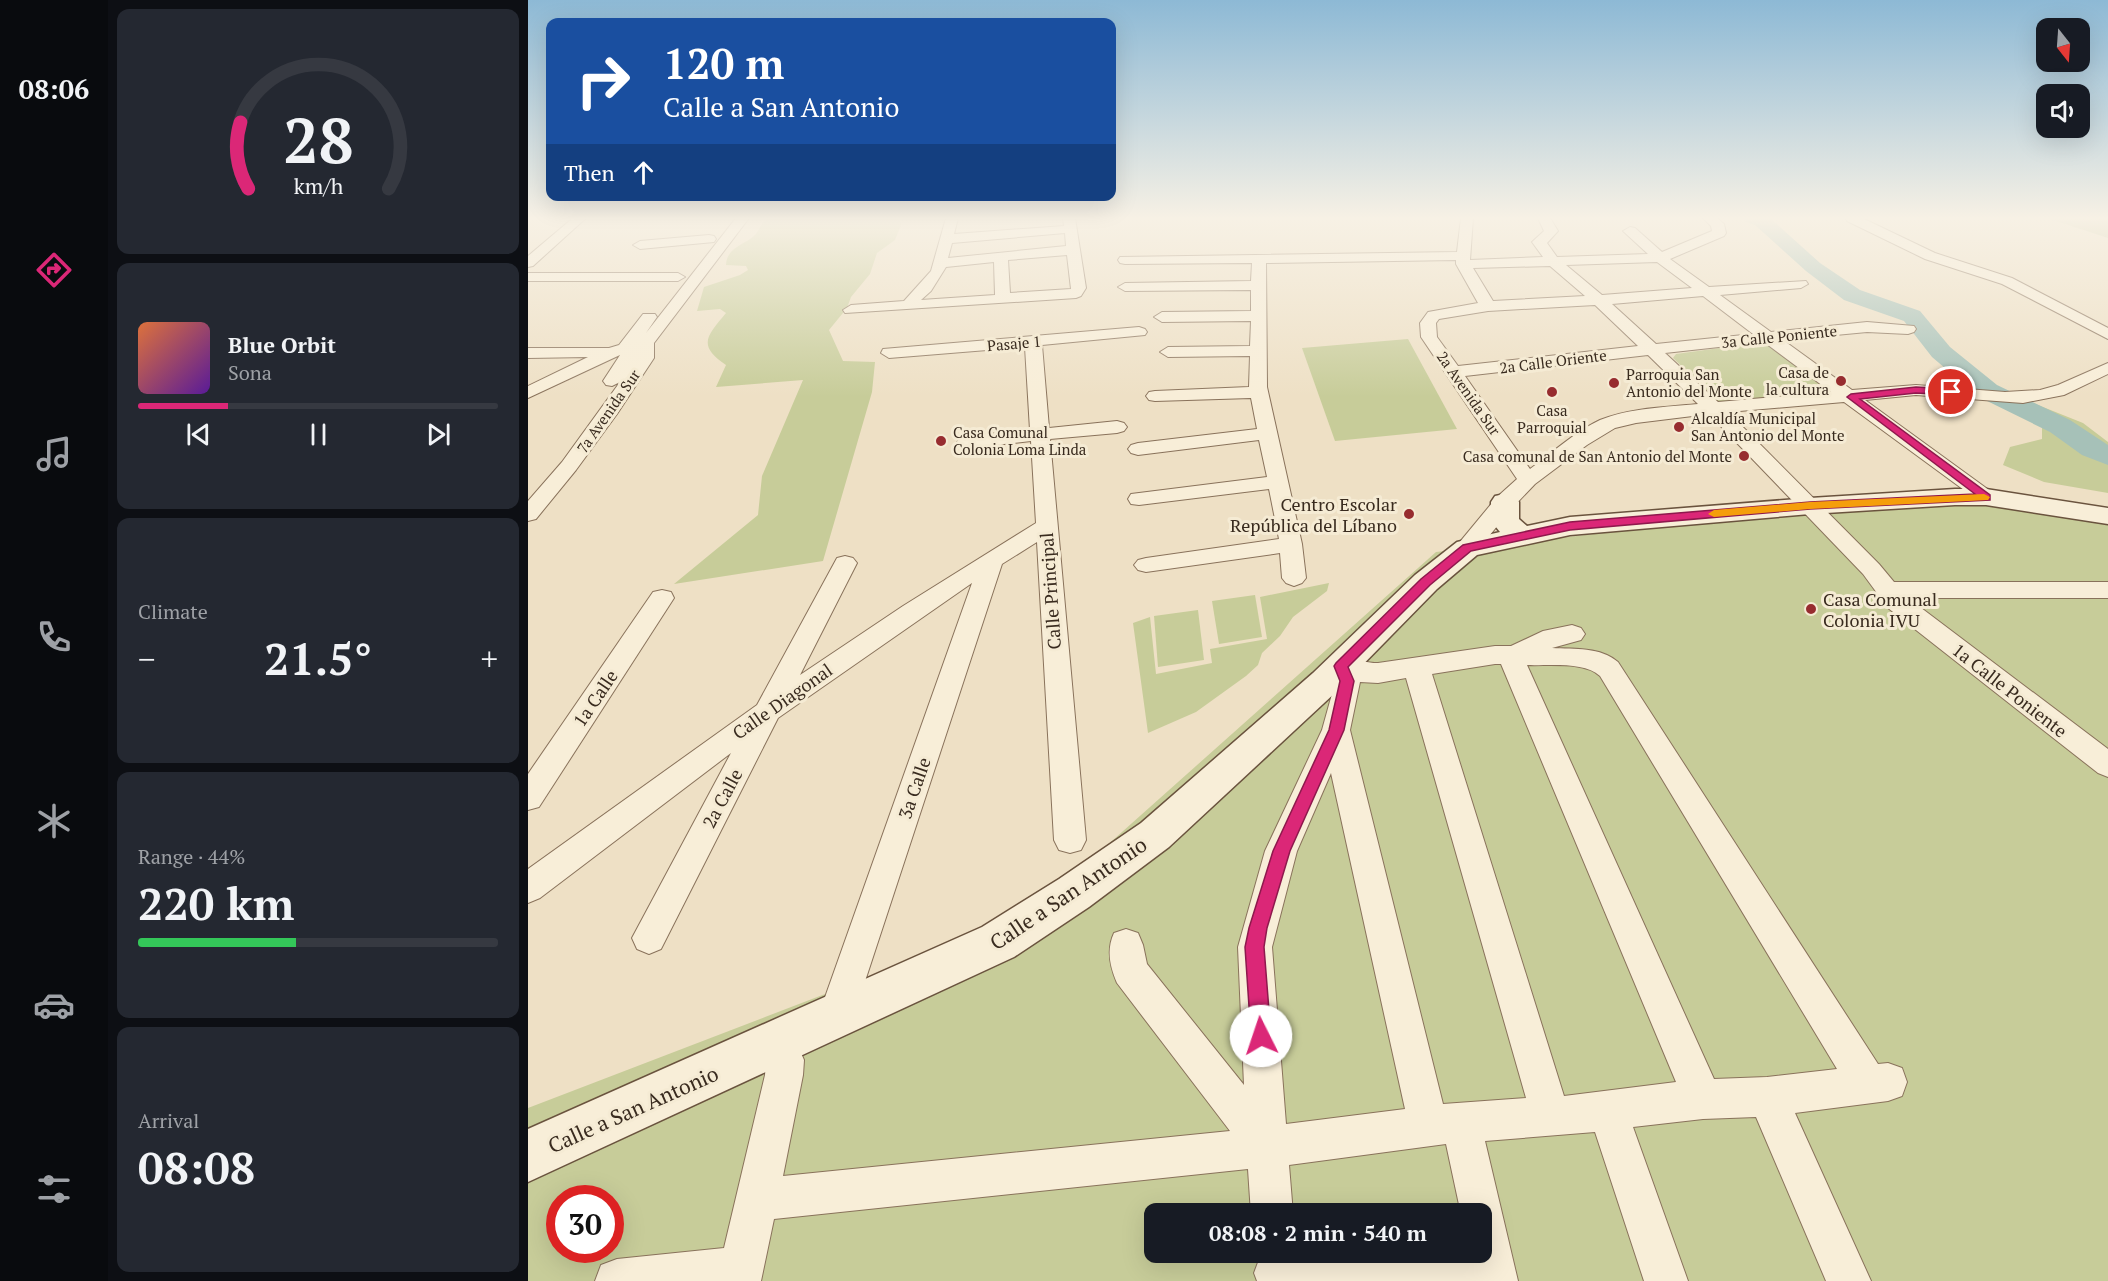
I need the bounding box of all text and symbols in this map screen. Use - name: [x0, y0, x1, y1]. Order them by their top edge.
- north arrow: [2036, 18, 2090, 72]
- map controls: [2036, 18, 2090, 138]
- text: 120 m: [663, 35, 784, 91]
- icon: right: [564, 42, 642, 120]
- text: 08:06: [19, 71, 89, 107]
- button: sound: [2036, 84, 2090, 138]
- text: Calle a San Antonio: [663, 89, 899, 125]
- text: 28: [283, 98, 353, 181]
- icon: ahead: [627, 156, 660, 189]
- text: Then: [564, 158, 615, 187]
- text: km/h: [293, 172, 343, 200]
- icon: directions: [33, 249, 75, 291]
- street label: 3a Calle Poniente: [1720, 320, 1838, 352]
- text: Blue Orbit: [228, 330, 336, 359]
- street label: Pasaje 1: [986, 331, 1042, 355]
- street label: 2a Calle Oriente: [1498, 345, 1608, 377]
- street label: 2a Avenida Sur: [1433, 347, 1506, 439]
- text: Sona: [228, 359, 272, 386]
- place label: Casa de la cultura: [1766, 362, 1829, 399]
- place label: Parroquia San Antonio del Monte: [1626, 364, 1752, 401]
- street label: 7a Avenida Sur: [572, 365, 644, 457]
- pin: [1925, 366, 1976, 417]
- marker: Casa de la cultura: [1834, 374, 1848, 388]
- icon: arrive: [1934, 375, 1967, 408]
- marker: Parroquia San Antonio del Monte: [1607, 376, 1621, 390]
- marker: Casa Parroquial: [1545, 385, 1559, 399]
- place label: Casa Parroquial: [1517, 400, 1587, 437]
- place label: Alcaldía Municipal San Antonio del Monte: [1691, 408, 1845, 445]
- icon: previous: [182, 418, 215, 451]
- icon: pause: [302, 418, 335, 451]
- icon: next: [422, 418, 455, 451]
- marker: Alcaldía Municipal San Antonio del Monte: [1672, 420, 1686, 434]
- place label: Casa Comunal Colonia Loma Linda: [953, 422, 1087, 459]
- icon: music: [33, 433, 75, 475]
- marker: Casa Comunal Colonia Loma Linda: [934, 434, 948, 448]
- place label: Casa comunal de San Antonio del Monte: [1463, 446, 1732, 466]
- marker: Casa comunal de San Antonio del Monte: [1737, 449, 1751, 463]
- place label: Centro Escolar República del Líbano: [1230, 492, 1397, 537]
- marker: Centro Escolar República del Líbano: [1402, 507, 1416, 521]
- street label: Calle Principal: [1034, 532, 1066, 650]
- place label: Casa Comunal Colonia IVU: [1823, 587, 1937, 632]
- text: Climate: [138, 598, 208, 625]
- marker: Casa Comunal Colonia IVU: [1804, 602, 1818, 616]
- icon: phone: [33, 616, 75, 658]
- text: 21.5°: [264, 628, 372, 688]
- text: −: [138, 637, 156, 680]
- text: +: [480, 637, 498, 680]
- street label: 1a Calle Poniente: [1948, 638, 2072, 742]
- street label: Calle Diagonal: [727, 658, 837, 744]
- street label: 1a Calle: [567, 665, 623, 731]
- street label: 3a Calle: [892, 754, 936, 822]
- street label: 2a Calle: [696, 764, 748, 832]
- icon: climate: [33, 800, 75, 842]
- street label: Calle a San Antonio: [984, 830, 1152, 956]
- text: Range · 44%: [138, 843, 245, 870]
- text: 220 km: [138, 873, 294, 933]
- icon: car: [33, 984, 75, 1026]
- position arrow: [1229, 1004, 1293, 1068]
- street label: Calle a San Antonio: [543, 1059, 723, 1159]
- text: Arrival: [138, 1107, 199, 1134]
- text: 08:08: [138, 1137, 255, 1197]
- icon: filters: [33, 1168, 75, 1210]
- speed limit sign: 30: [546, 1185, 624, 1263]
- text: 08:08 · 2 min · 540 m: [1209, 1218, 1427, 1247]

